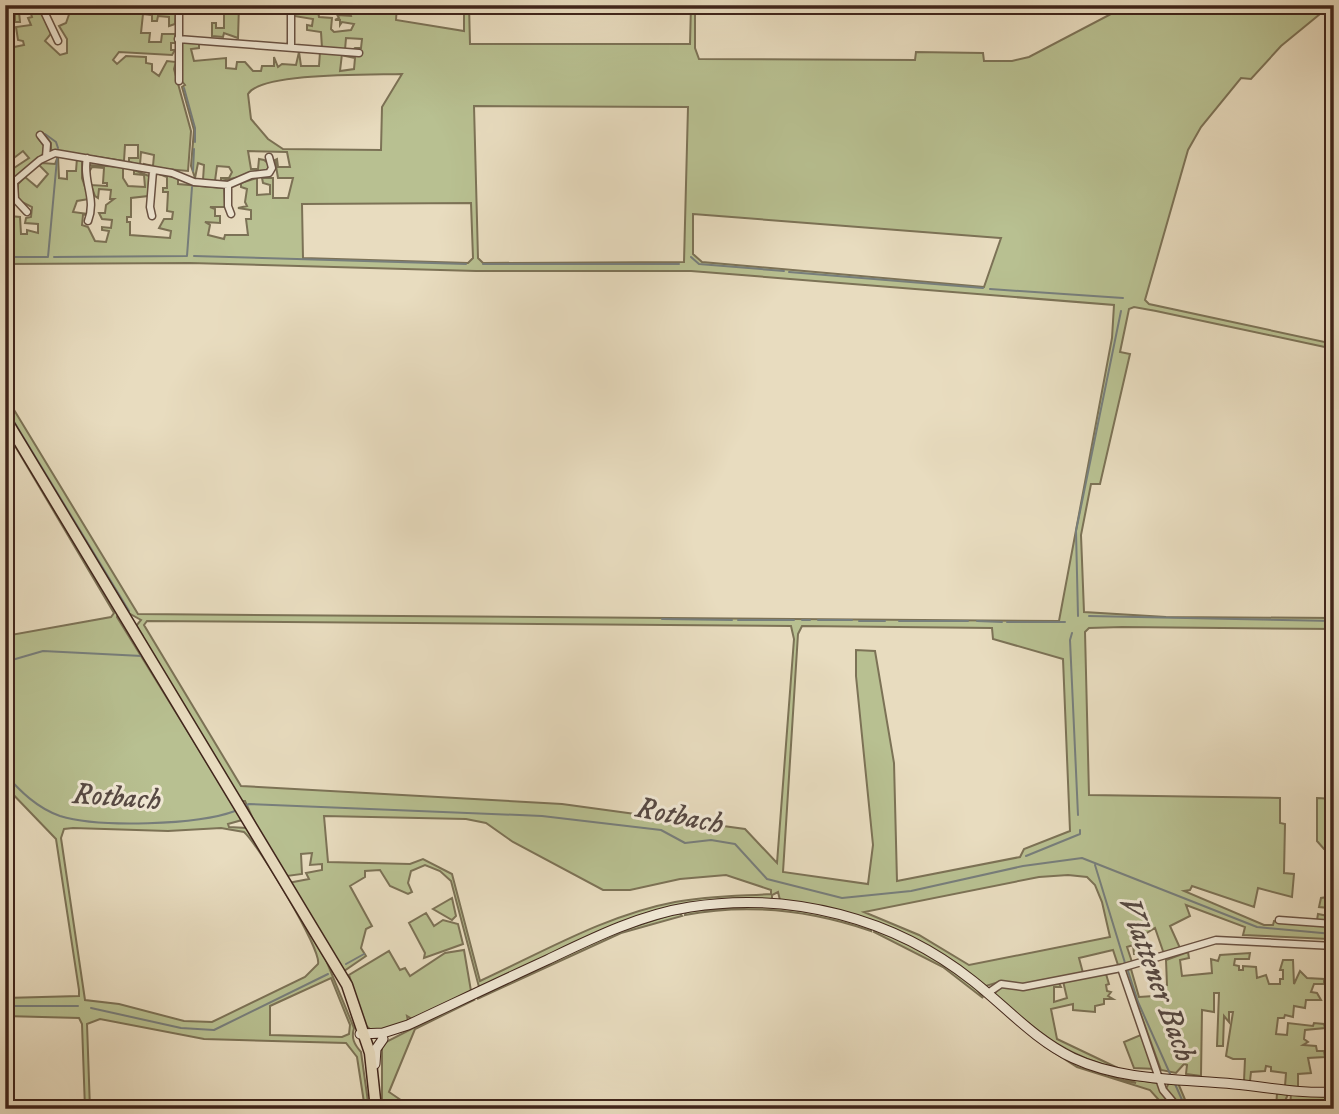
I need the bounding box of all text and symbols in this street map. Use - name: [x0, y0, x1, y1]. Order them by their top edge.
- water label: Rotbach: [70, 776, 163, 819]
- water label: Rotbach: [632, 790, 727, 843]
- water label: Vlattener Bach: [1110, 892, 1204, 1067]

